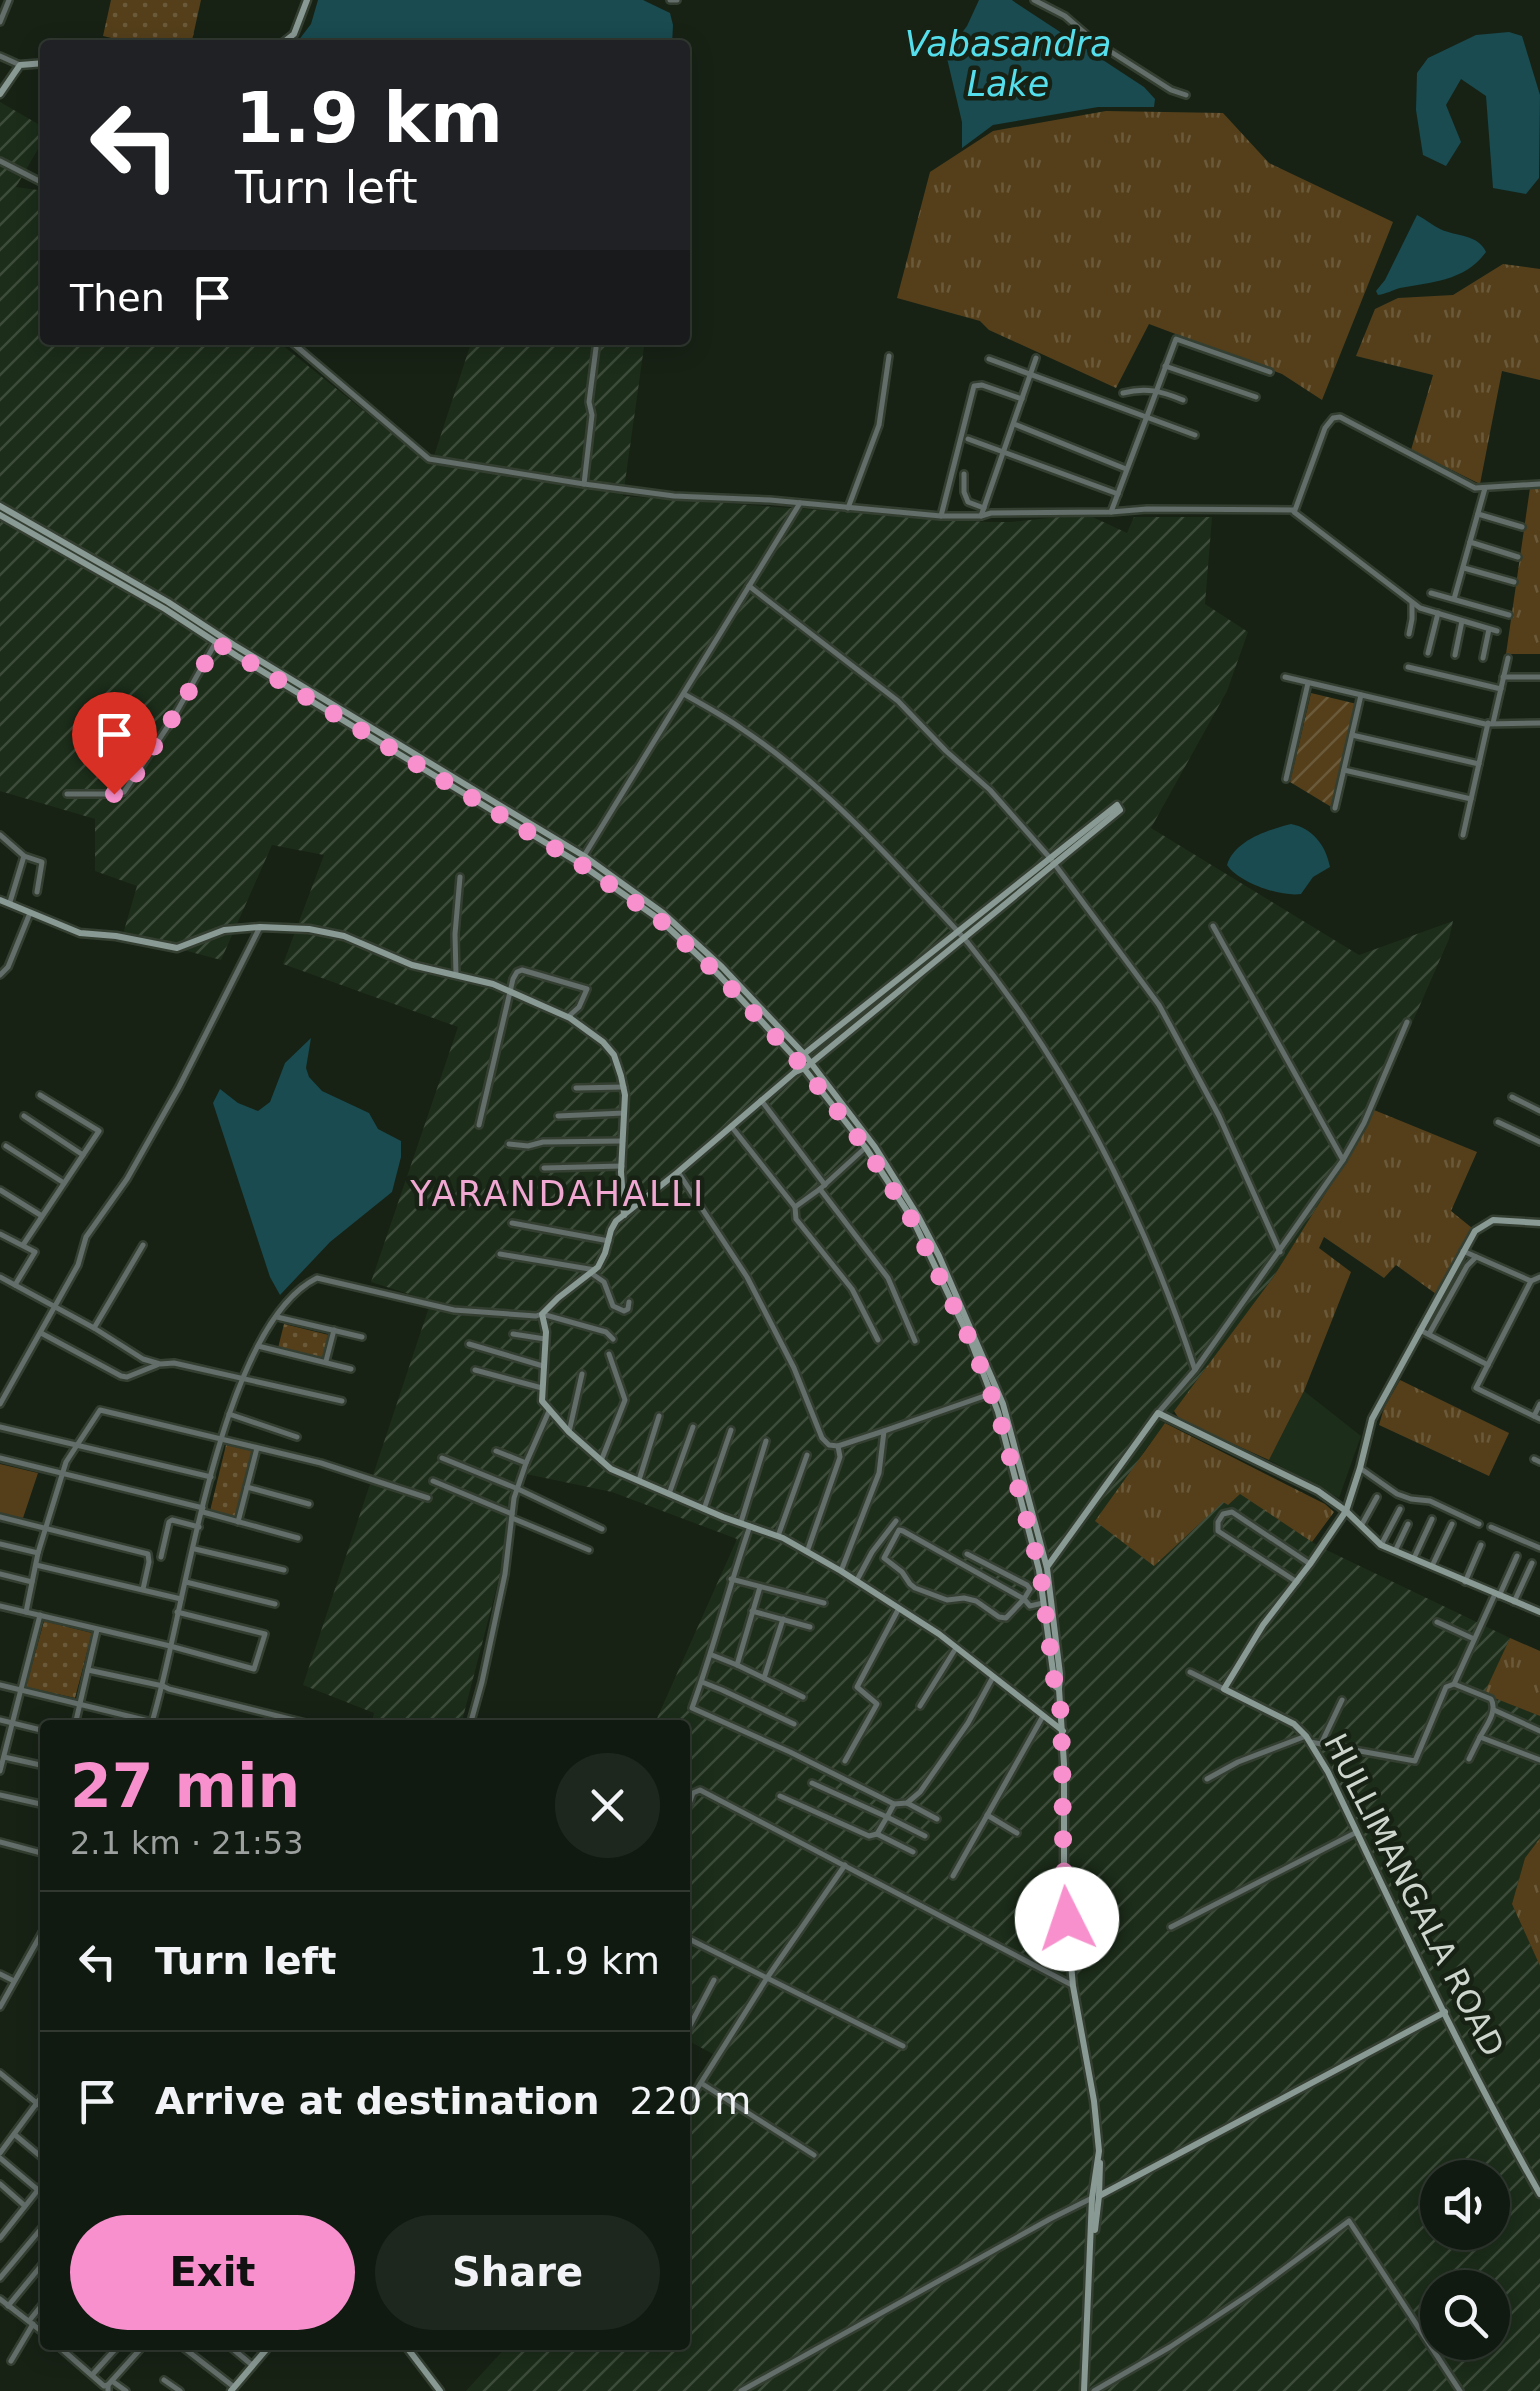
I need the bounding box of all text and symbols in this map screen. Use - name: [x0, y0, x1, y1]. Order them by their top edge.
- water label: Vabasandra Lake: [905, 24, 1111, 104]
- text: 1.9 km: [235, 77, 503, 159]
- icon: left: [70, 80, 200, 210]
- text: Turn left: [235, 161, 418, 214]
- icon: arrive: [185, 270, 240, 325]
- text: Then: [70, 276, 165, 320]
- pin: [72, 692, 157, 795]
- icon: arrive: [87, 707, 142, 762]
- district label: YARANDAHALLI: [409, 1174, 706, 1214]
- street label: HULLIMANGALA ROAD: [1316, 1727, 1512, 2063]
- text: 27 min: [70, 1751, 300, 1821]
- button: close: [555, 1753, 660, 1858]
- text: 2.1 km · 21:53: [70, 1824, 304, 1862]
- position arrow: [1015, 1867, 1119, 1971]
- icon: left: [70, 1934, 125, 1989]
- text: Turn left: [155, 1939, 336, 1983]
- text: 1.9 km: [528, 1939, 660, 1983]
- icon: arrive: [70, 2074, 125, 2129]
- text: Arrive at destination: [155, 2079, 600, 2123]
- text: 220 m: [630, 2079, 751, 2123]
- map controls: [1420, 2160, 1510, 2360]
- button: sound: [1420, 2160, 1510, 2250]
- button: Exit: [70, 2215, 355, 2330]
- button: Share: [375, 2215, 660, 2330]
- button: search: [1420, 2270, 1510, 2360]

